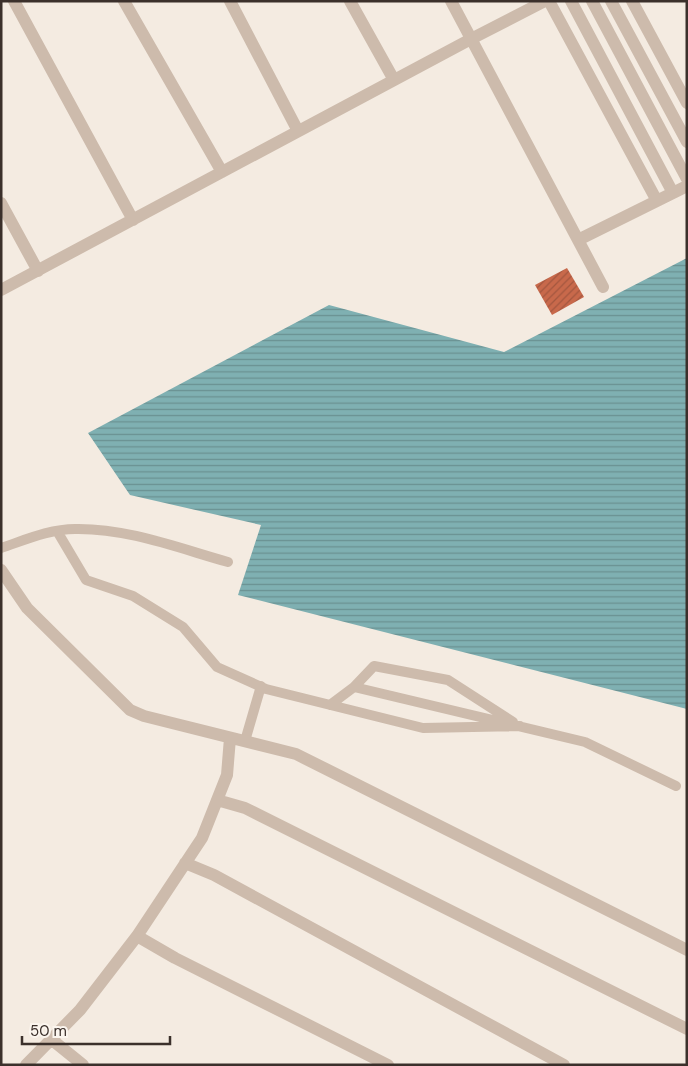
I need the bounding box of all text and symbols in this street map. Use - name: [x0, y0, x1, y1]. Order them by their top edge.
- scale bar: [22, 1014, 170, 1046]
- text: 50 m: [30, 1021, 67, 1041]

